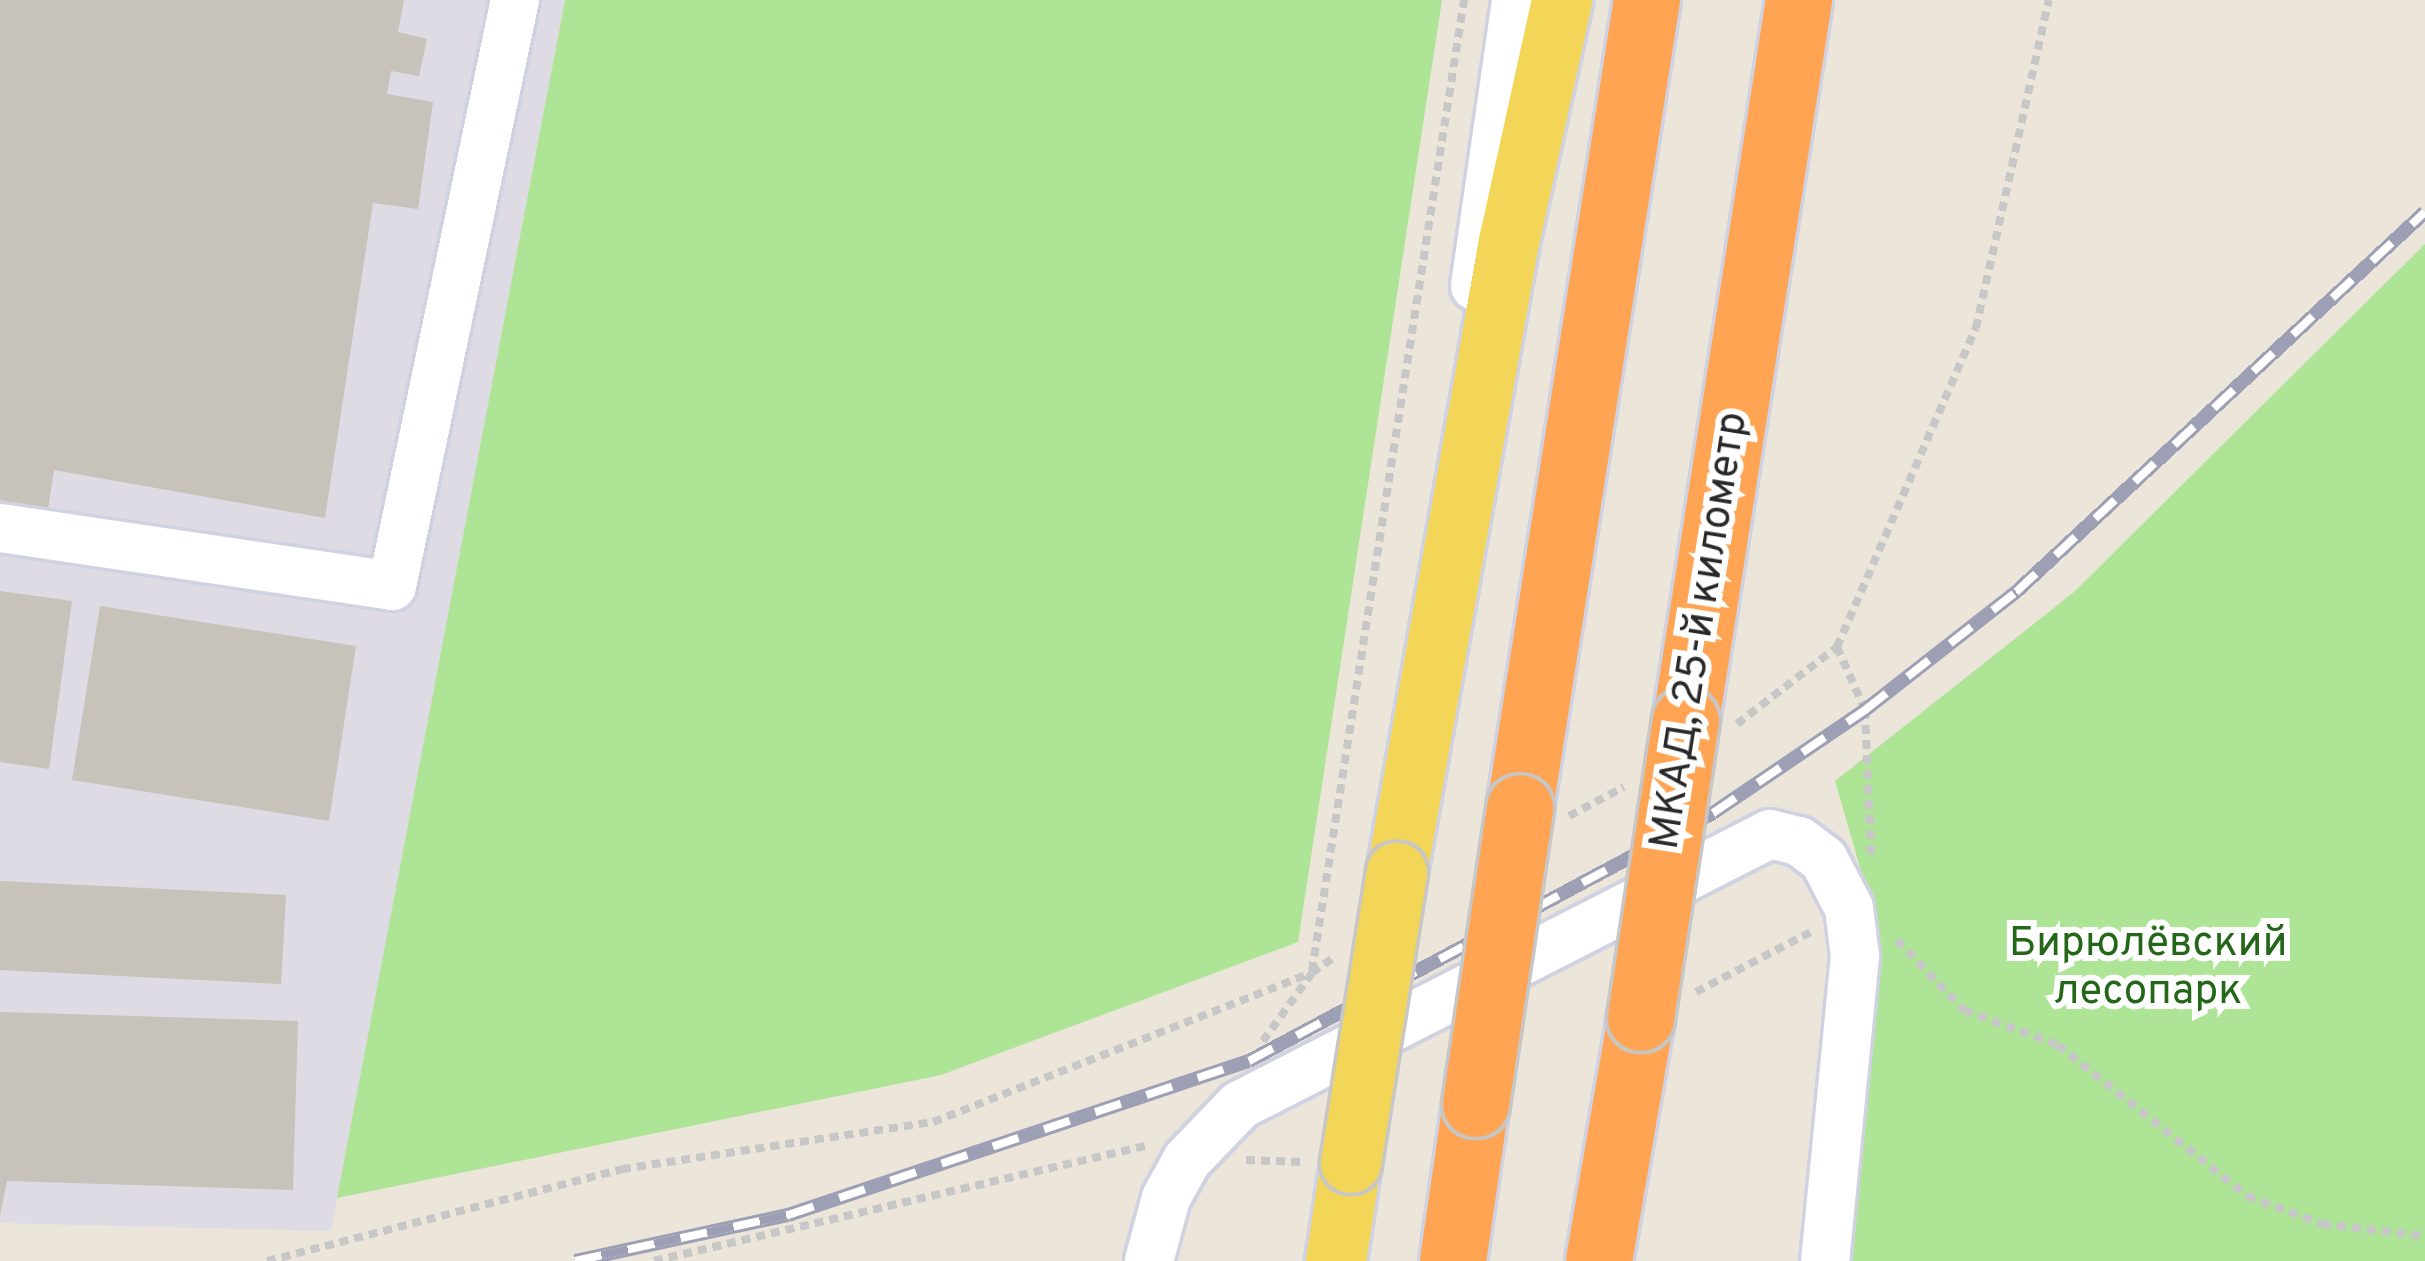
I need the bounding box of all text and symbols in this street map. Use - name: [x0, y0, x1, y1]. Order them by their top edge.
- street label: МКАД, 25-й километр: [1642, 409, 1760, 853]
- park label: Бирюлёвский лесопарк: [2009, 920, 2287, 1018]

